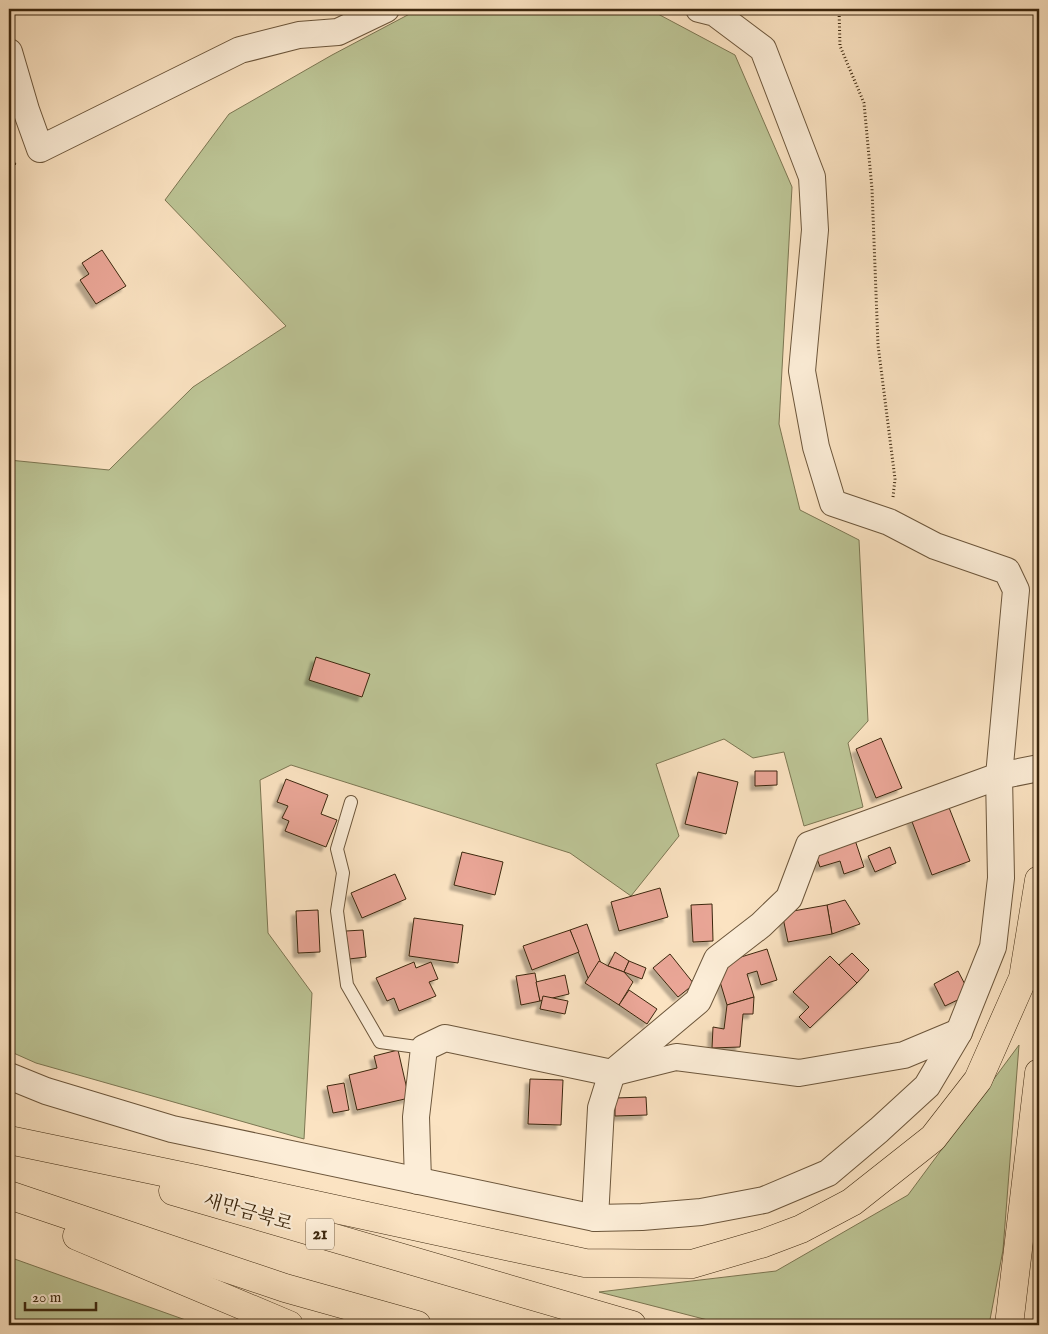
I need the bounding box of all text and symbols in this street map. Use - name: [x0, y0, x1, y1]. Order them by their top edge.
- street label: 새만금북로: [201, 1189, 295, 1237]
- road number: 21: [306, 1218, 334, 1250]
- scale bar: [25, 1279, 96, 1311]
- text: 20 m: [32, 1288, 62, 1307]

